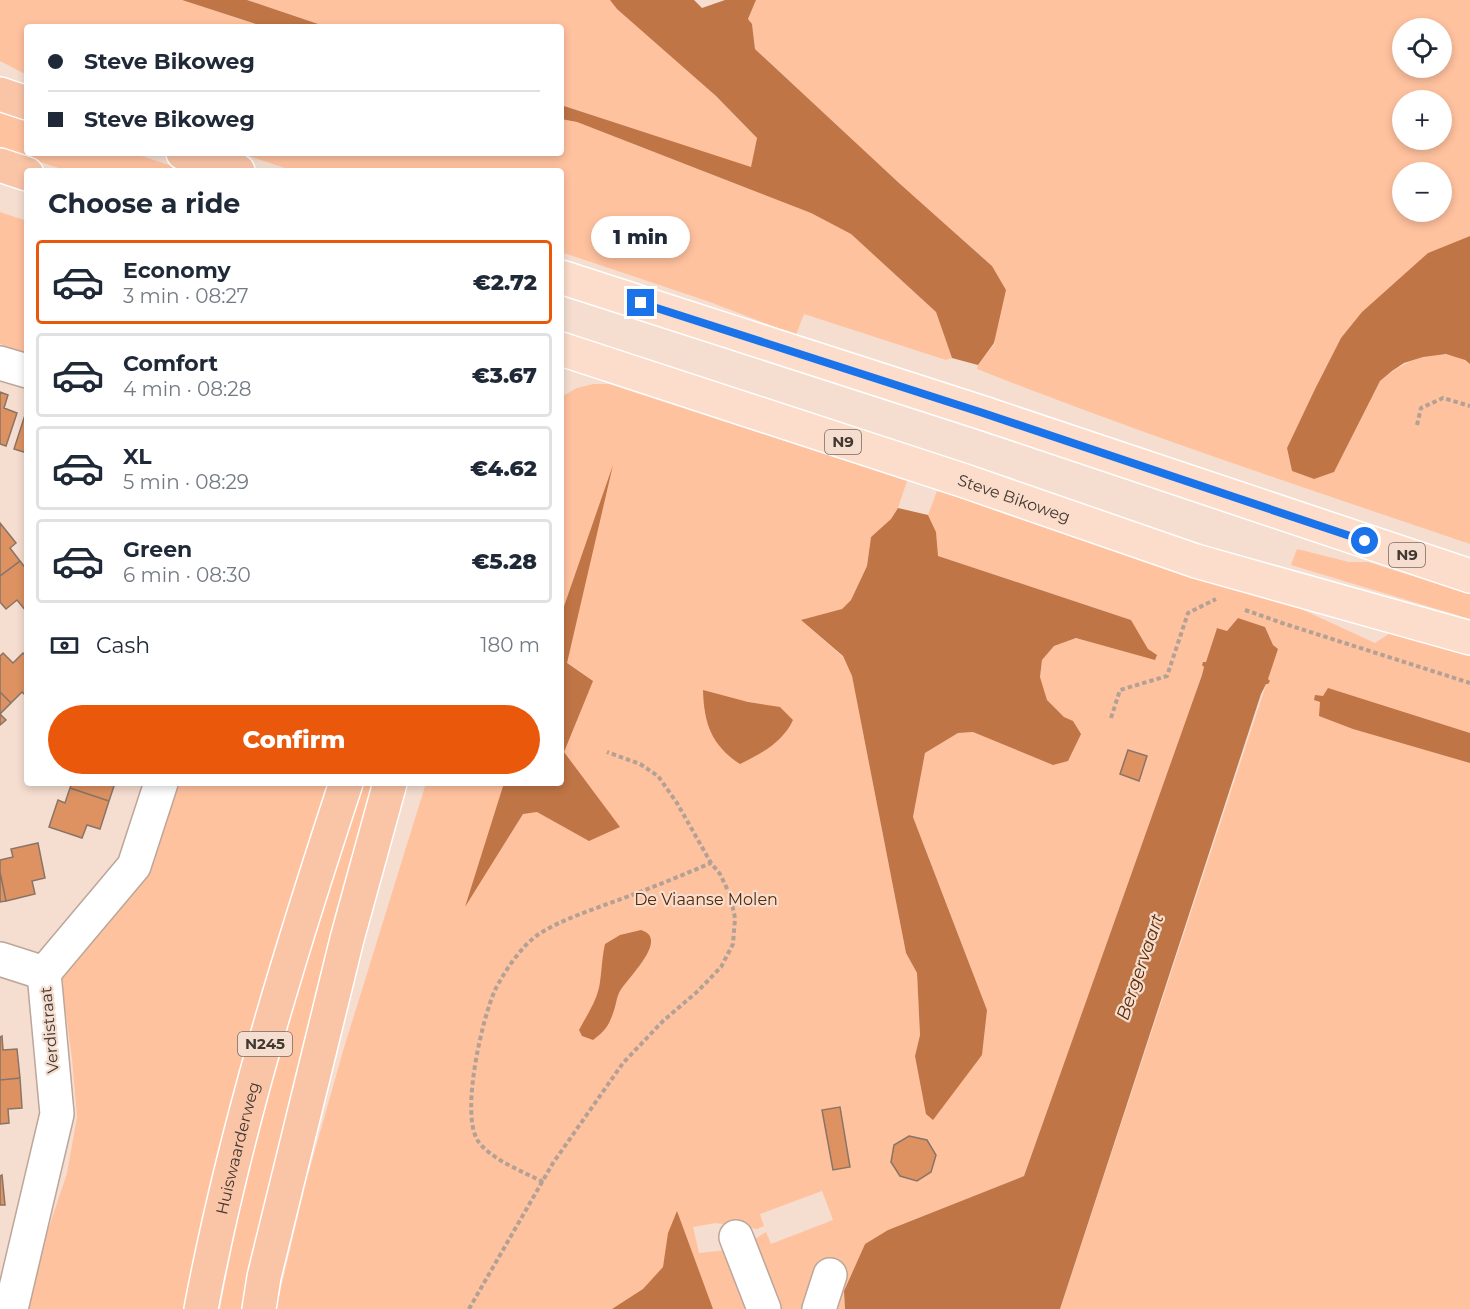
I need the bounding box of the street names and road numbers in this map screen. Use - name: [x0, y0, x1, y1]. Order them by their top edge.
- road number: N9: [825, 430, 861, 454]
- street label: Steve Bikoweg: [955, 470, 1073, 527]
- road number: N9: [1389, 543, 1425, 567]
- street label: Verdistraat: [36, 985, 63, 1074]
- road number: N245: [238, 1032, 292, 1056]
- street label: Huiswaarderweg: [212, 1080, 264, 1216]

